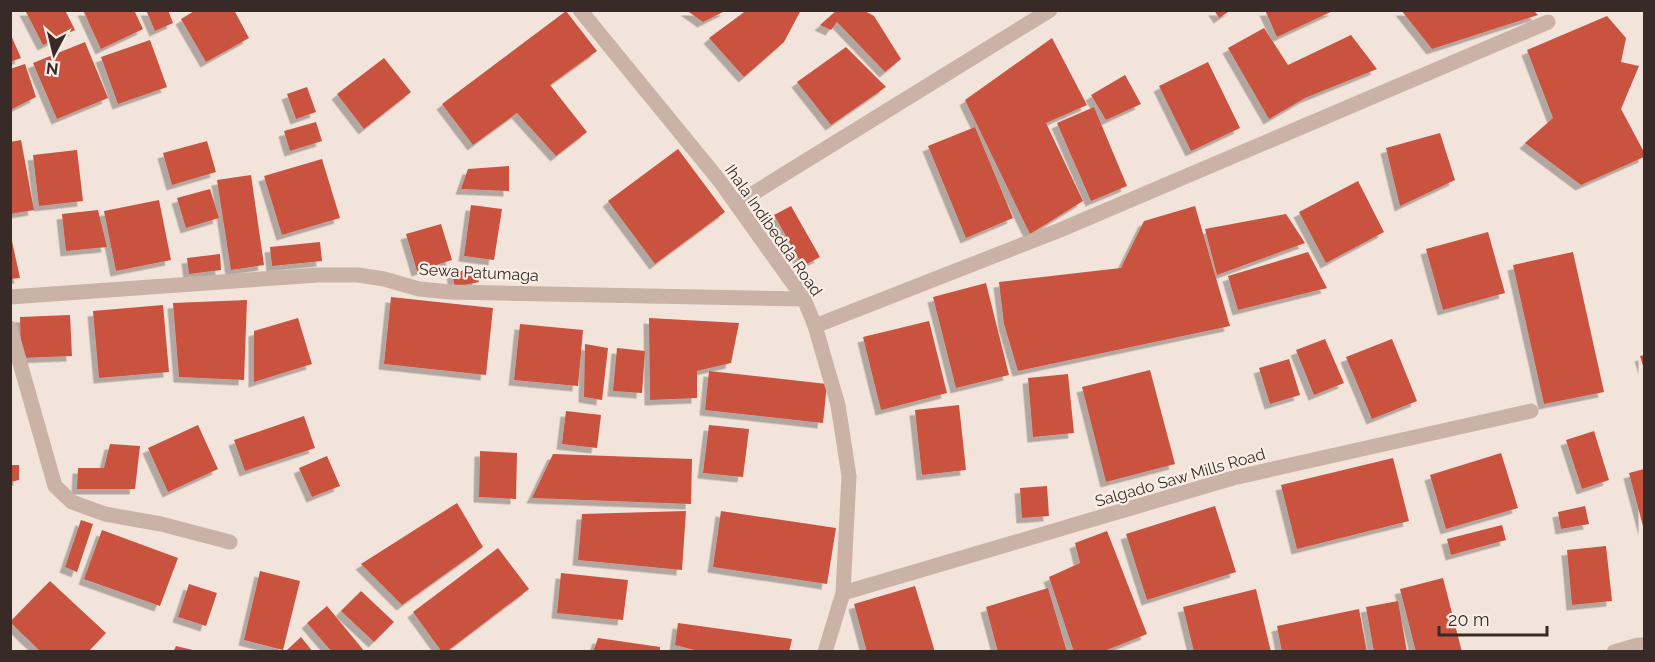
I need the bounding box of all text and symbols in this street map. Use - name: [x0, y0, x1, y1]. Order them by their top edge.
- north arrow: [24, 24, 84, 84]
- text: N: [45, 58, 59, 79]
- street label: Ihala Indibedda Road: [721, 161, 826, 300]
- street label: Sewa Patumaga: [419, 260, 539, 285]
- street label: Salgado Saw Mills Road: [1093, 444, 1267, 511]
- scale bar: [1439, 599, 1547, 637]
- text: 20 m: [1448, 609, 1490, 630]

